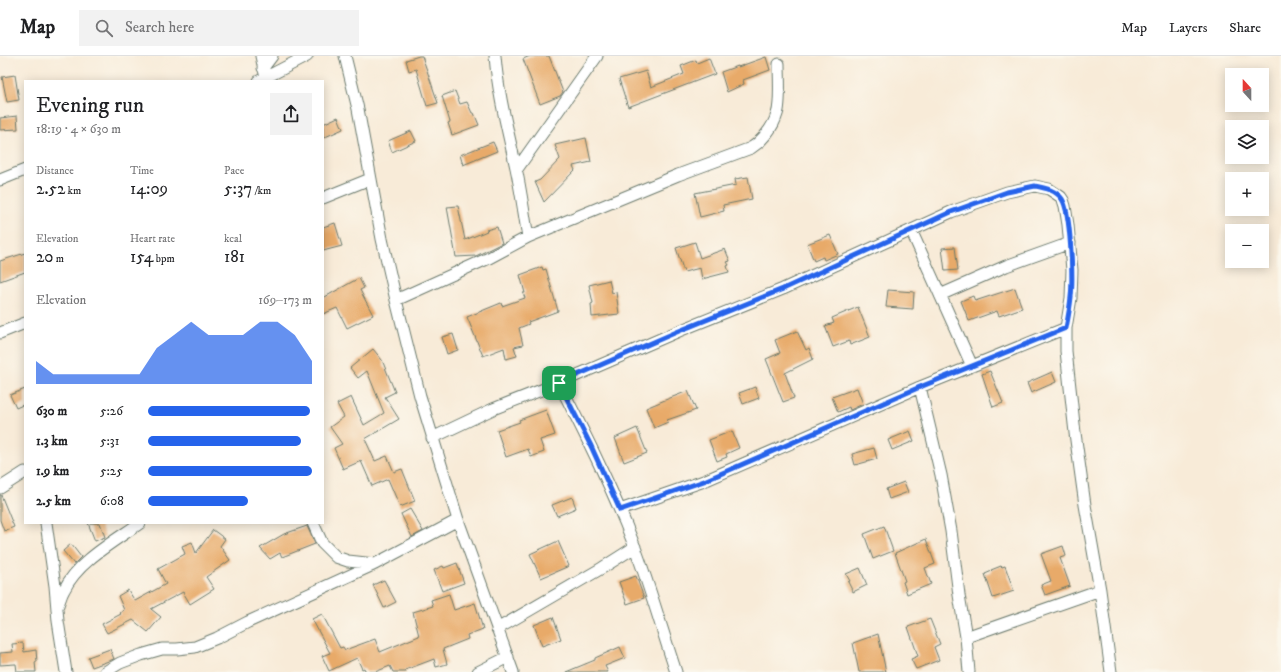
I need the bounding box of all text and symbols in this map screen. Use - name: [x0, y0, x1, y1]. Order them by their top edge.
- search box: [79, 10, 359, 46]
- text: Map: [20, 16, 55, 39]
- icon: search: [93, 17, 115, 39]
- text: Search here: [125, 18, 194, 37]
- text: Map: [1121, 19, 1147, 37]
- text: Layers: [1169, 19, 1207, 37]
- text: Share: [1229, 19, 1261, 37]
- north arrow: [1225, 68, 1269, 112]
- map controls: [1225, 68, 1269, 268]
- text: Evening run: [36, 92, 144, 119]
- button: share: [270, 93, 312, 135]
- button: layers: [1225, 120, 1269, 164]
- text: 18:19 · 4 × 630 m: [36, 121, 121, 137]
- text: Distance: [36, 164, 74, 178]
- text: Time: [130, 164, 154, 178]
- text: Pace: [224, 164, 244, 178]
- button: +: [1225, 172, 1269, 216]
- text: 2.52: [36, 178, 65, 200]
- text: 14:09: [130, 178, 168, 200]
- text: 5:37: [224, 178, 252, 200]
- text: km: [65, 184, 81, 198]
- text: /km: [252, 184, 271, 198]
- button: −: [1225, 224, 1269, 268]
- text: Elevation: [36, 232, 79, 246]
- text: Heart rate: [130, 232, 175, 246]
- text: kcal: [224, 232, 242, 246]
- text: 20: [36, 246, 54, 268]
- text: 154: [130, 246, 153, 268]
- text: 181: [224, 246, 245, 268]
- text: m: [54, 252, 64, 266]
- text: bpm: [153, 252, 175, 266]
- text: Elevation: [36, 292, 86, 308]
- text: 169–173 m: [258, 292, 312, 308]
- pin: [542, 366, 576, 400]
- icon: arrive: [548, 372, 570, 394]
- text: 630 m: [36, 403, 67, 419]
- text: 5:26: [100, 403, 123, 419]
- text: 1.3 km: [36, 433, 68, 449]
- text: 5:31: [100, 433, 119, 449]
- text: 1.9 km: [36, 463, 69, 479]
- text: 5:25: [100, 463, 123, 479]
- text: 2.5 km: [36, 493, 71, 509]
- text: 6:08: [100, 493, 124, 509]

